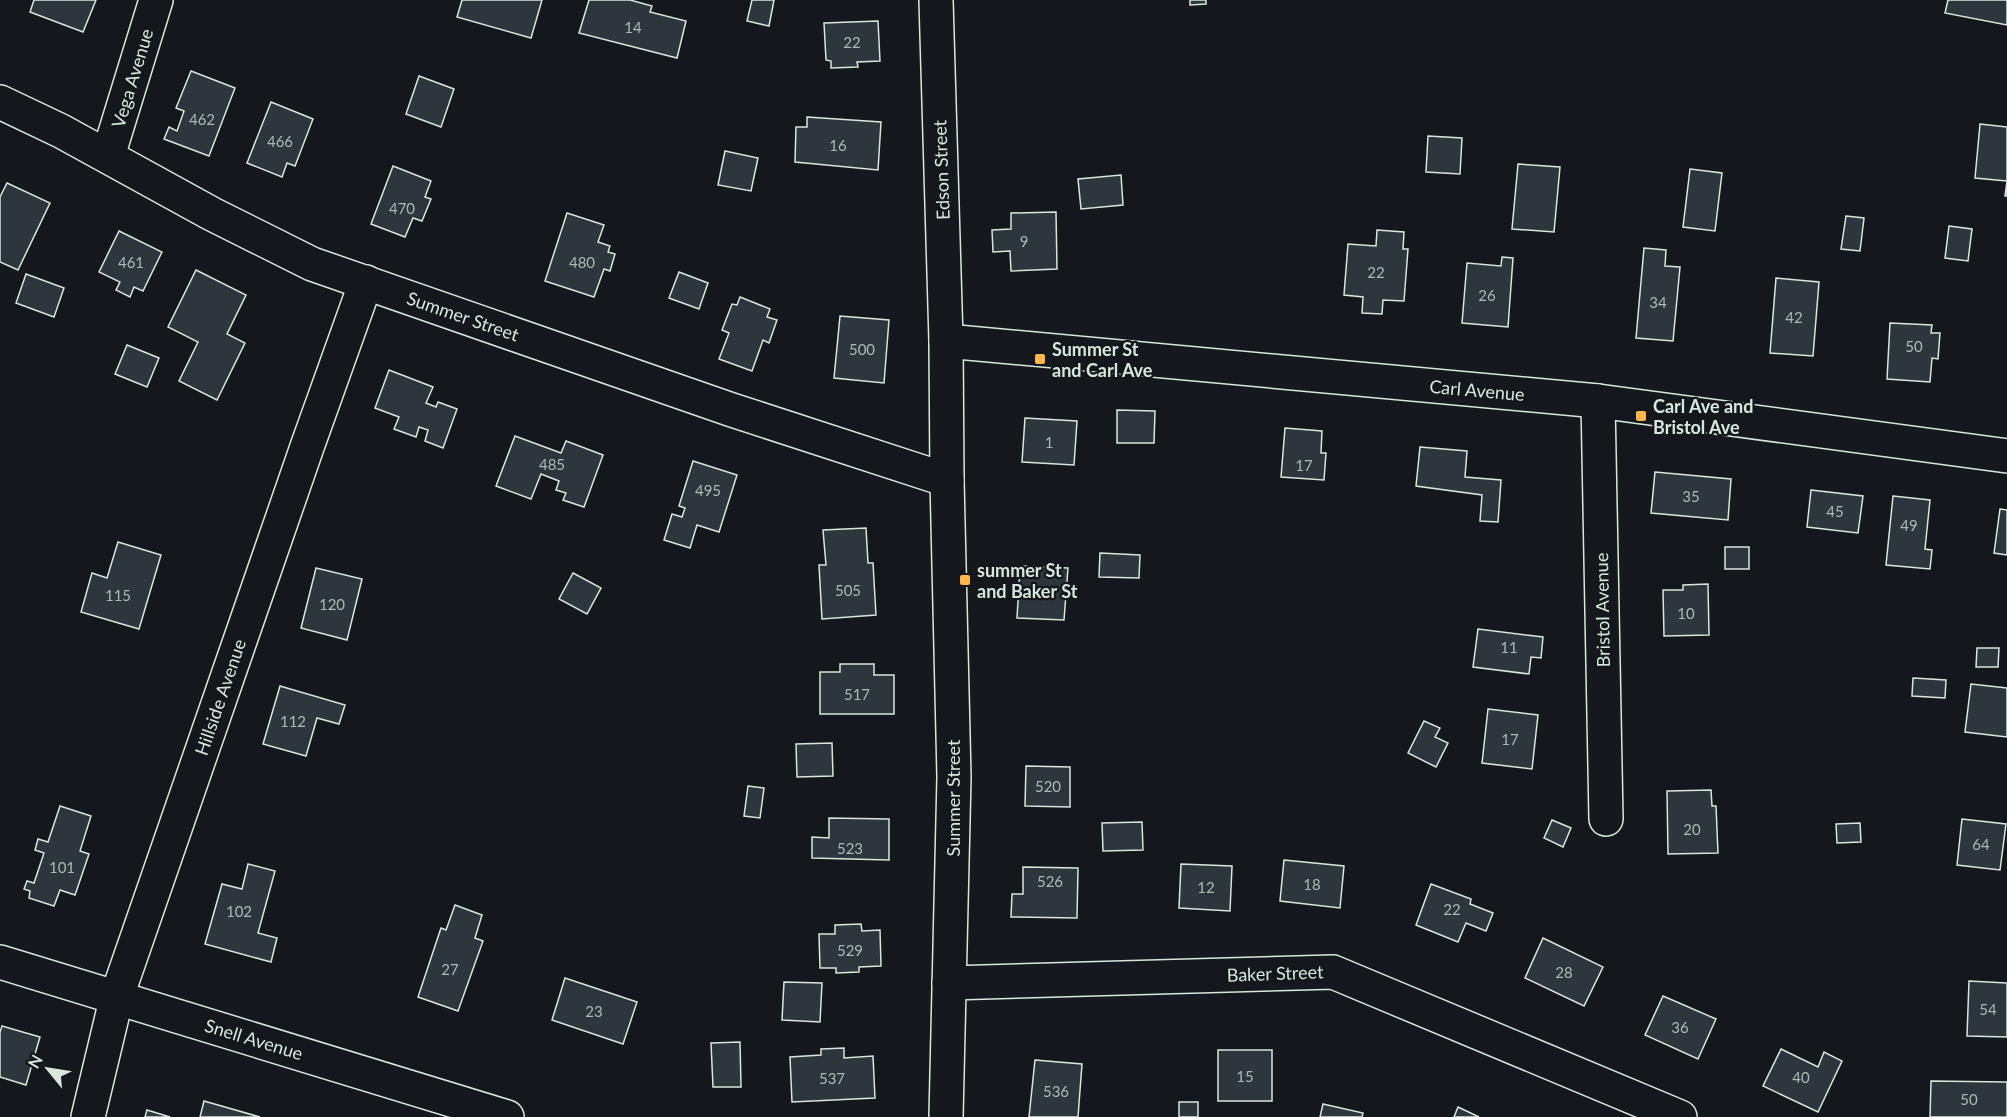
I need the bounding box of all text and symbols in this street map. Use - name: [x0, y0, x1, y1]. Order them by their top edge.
- house number: 14: [624, 18, 642, 36]
- street label: Vega Avenue: [107, 26, 157, 130]
- house number: 22: [843, 33, 861, 51]
- house number: 462: [189, 110, 215, 128]
- street label: Edson Street: [928, 119, 954, 220]
- house number: 466: [267, 132, 293, 150]
- house number: 16: [829, 136, 847, 154]
- house number: 470: [389, 199, 415, 217]
- house number: 9: [1020, 232, 1028, 250]
- house number: 461: [118, 253, 144, 271]
- house number: 480: [569, 253, 595, 271]
- house number: 22: [1367, 263, 1385, 281]
- house number: 26: [1478, 286, 1496, 304]
- street label: Summer Street: [404, 287, 522, 346]
- house number: 34: [1649, 293, 1667, 311]
- house number: 42: [1785, 308, 1803, 326]
- house number: 50: [1905, 337, 1923, 355]
- place label: Summer St and Carl Ave: [1052, 338, 1153, 381]
- house number: 500: [849, 340, 875, 358]
- marker: Summer St and Carl Ave: [1033, 352, 1047, 366]
- street label: Carl Avenue: [1429, 375, 1525, 405]
- place label: Carl Ave and Bristol Ave: [1653, 395, 1753, 438]
- marker: Carl Ave and Bristol Ave: [1634, 409, 1648, 423]
- house number: 1: [1045, 433, 1053, 451]
- house number: 485: [539, 455, 565, 473]
- house number: 17: [1295, 456, 1313, 474]
- house number: 495: [695, 481, 721, 499]
- house number: 35: [1682, 487, 1700, 505]
- house number: 45: [1826, 502, 1844, 520]
- house number: 49: [1900, 516, 1918, 534]
- street label: Bristol Avenue: [1590, 553, 1614, 667]
- place label: summer St and Baker St: [977, 559, 1078, 602]
- marker: summer St and Baker St: [958, 573, 972, 587]
- house number: 505: [835, 581, 861, 599]
- house number: 115: [105, 586, 131, 604]
- house number: 120: [319, 595, 345, 613]
- house number: 10: [1677, 604, 1695, 622]
- street label: Hillside Avenue: [190, 636, 250, 758]
- house number: 11: [1500, 638, 1518, 656]
- house number: 517: [844, 685, 870, 703]
- house number: 112: [280, 712, 306, 730]
- house number: 17: [1501, 730, 1519, 748]
- street label: Summer Street: [942, 739, 964, 856]
- house number: 520: [1035, 777, 1061, 795]
- house number: 20: [1683, 820, 1701, 838]
- house number: 64: [1972, 835, 1990, 853]
- house number: 523: [837, 839, 863, 857]
- house number: 101: [49, 858, 75, 876]
- house number: 526: [1037, 872, 1063, 890]
- house number: 18: [1303, 875, 1321, 893]
- house number: 12: [1197, 878, 1215, 896]
- house number: 22: [1443, 900, 1461, 918]
- house number: 102: [226, 902, 252, 920]
- house number: 529: [837, 941, 863, 959]
- house number: 27: [441, 960, 459, 978]
- street label: Baker Street: [1226, 960, 1324, 986]
- house number: 28: [1555, 963, 1573, 981]
- house number: 54: [1979, 1000, 1997, 1018]
- house number: 23: [585, 1002, 603, 1020]
- street label: Snell Avenue: [202, 1014, 306, 1064]
- house number: 36: [1671, 1018, 1689, 1036]
- north arrow: [18, 1039, 78, 1099]
- text: N: [23, 1051, 46, 1071]
- house number: 15: [1236, 1067, 1254, 1085]
- house number: 40: [1792, 1068, 1810, 1086]
- house number: 537: [819, 1069, 845, 1087]
- house number: 536: [1043, 1082, 1069, 1100]
- house number: 50: [1960, 1090, 1978, 1108]

